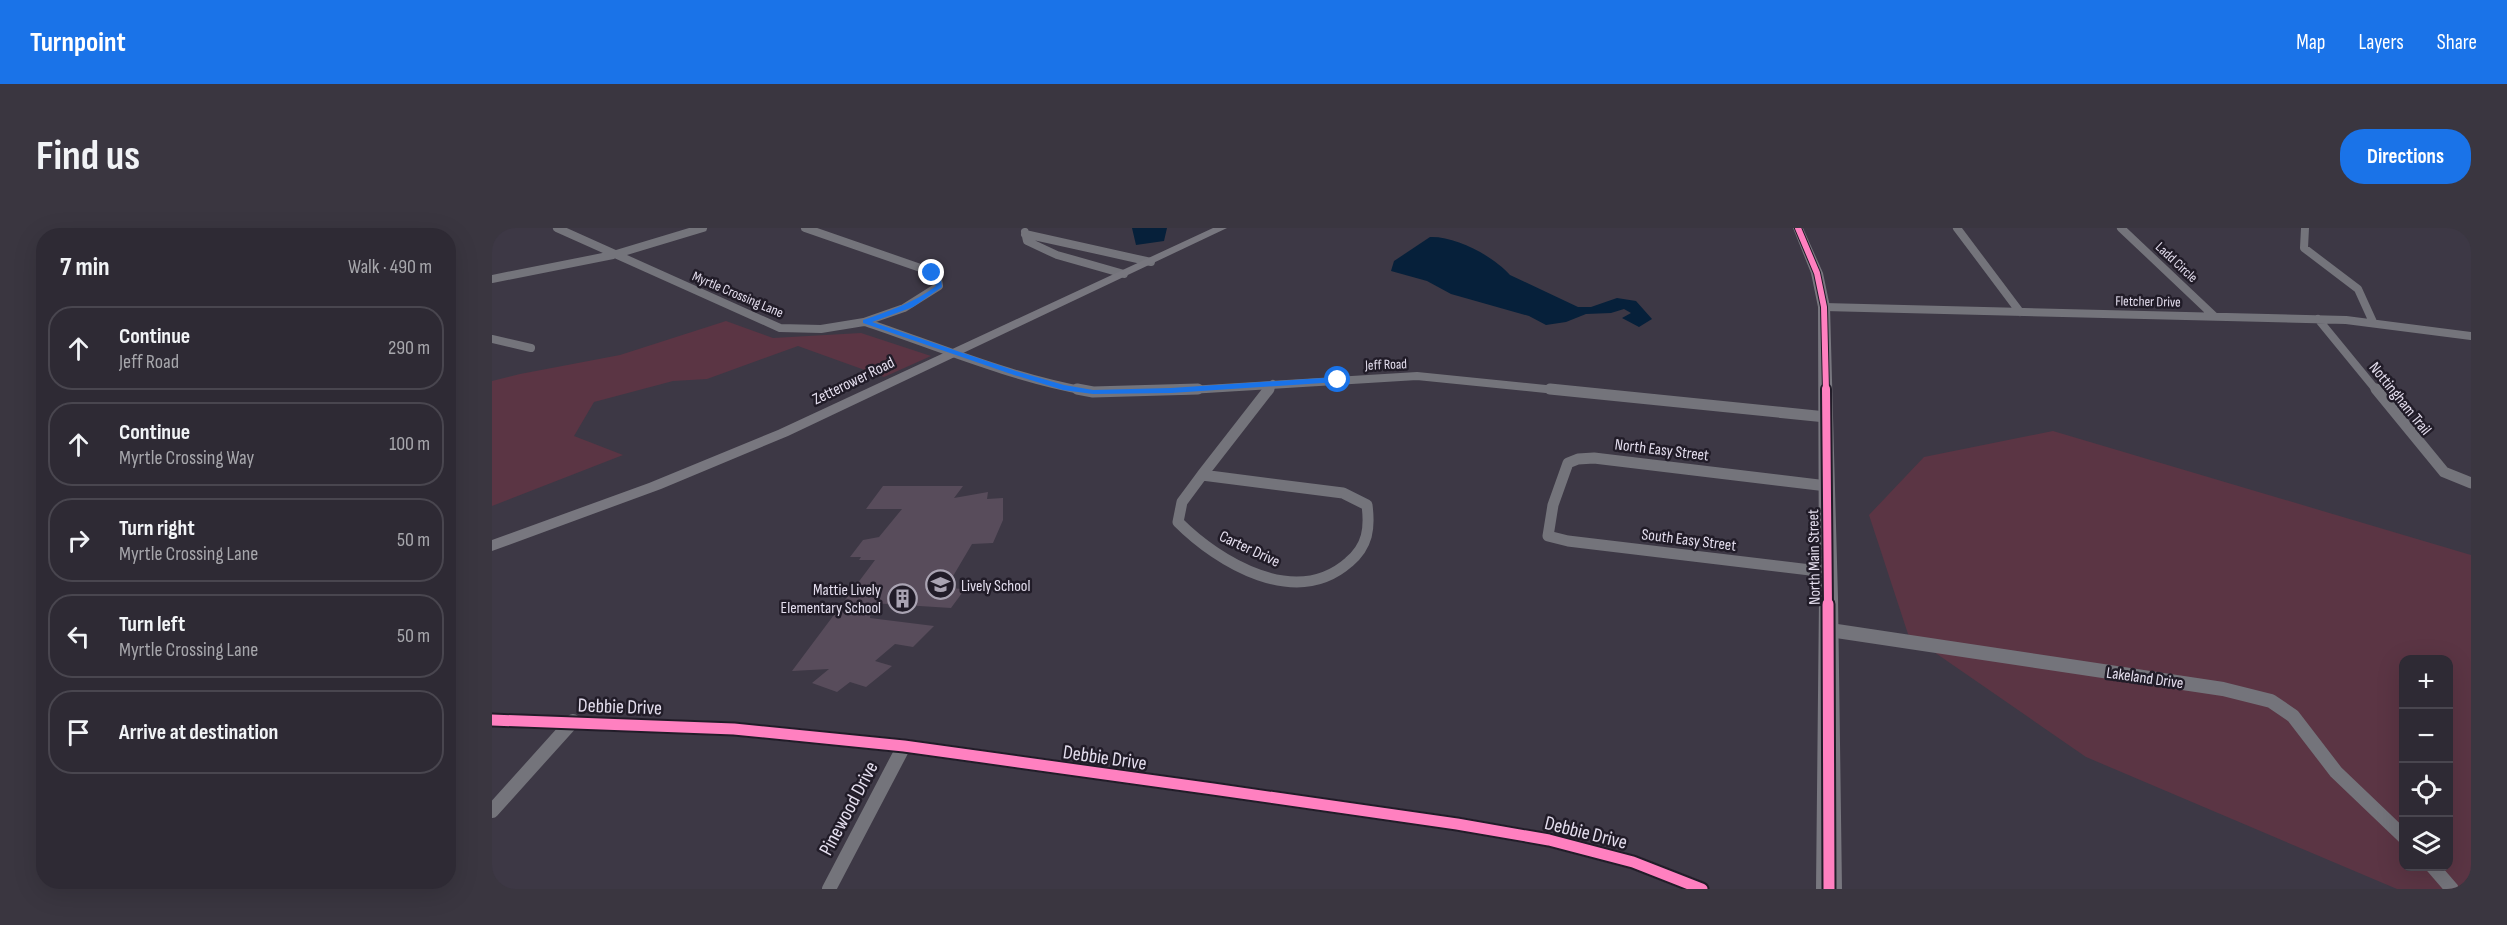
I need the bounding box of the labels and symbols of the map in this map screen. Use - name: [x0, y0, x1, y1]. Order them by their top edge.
- street label: Ladd Circle: [2152, 239, 2201, 286]
- route end: [918, 259, 944, 285]
- street label: Myrtle Crossing Lane: [690, 268, 786, 321]
- street label: Fletcher Drive: [2115, 292, 2181, 311]
- street label: Zetterower Road: [810, 353, 898, 409]
- street label: Jeff Road: [1364, 355, 1408, 374]
- street label: Nottingham Trail: [2365, 359, 2435, 439]
- route start: [1324, 366, 1350, 392]
- street label: North Easy Street: [1614, 435, 1710, 466]
- street label: North Main Street: [1804, 509, 1825, 605]
- street label: South Easy Street: [1640, 525, 1737, 556]
- street label: Carter Drive: [1216, 527, 1283, 572]
- school or university icon: Lively School: [924, 569, 956, 601]
- place label: Lively School: [961, 577, 1030, 596]
- place label: Mattie Lively Elementary School: [781, 581, 881, 618]
- building icon: Mattie Lively Elementary School: [886, 582, 918, 614]
- street label: Lakeland Drive: [2105, 664, 2184, 693]
- street label: Debbie Drive: [577, 694, 663, 720]
- street label: Debbie Drive: [1061, 740, 1148, 776]
- street label: Pinewood Drive: [814, 757, 884, 860]
- street label: Debbie Drive: [1542, 811, 1630, 855]

